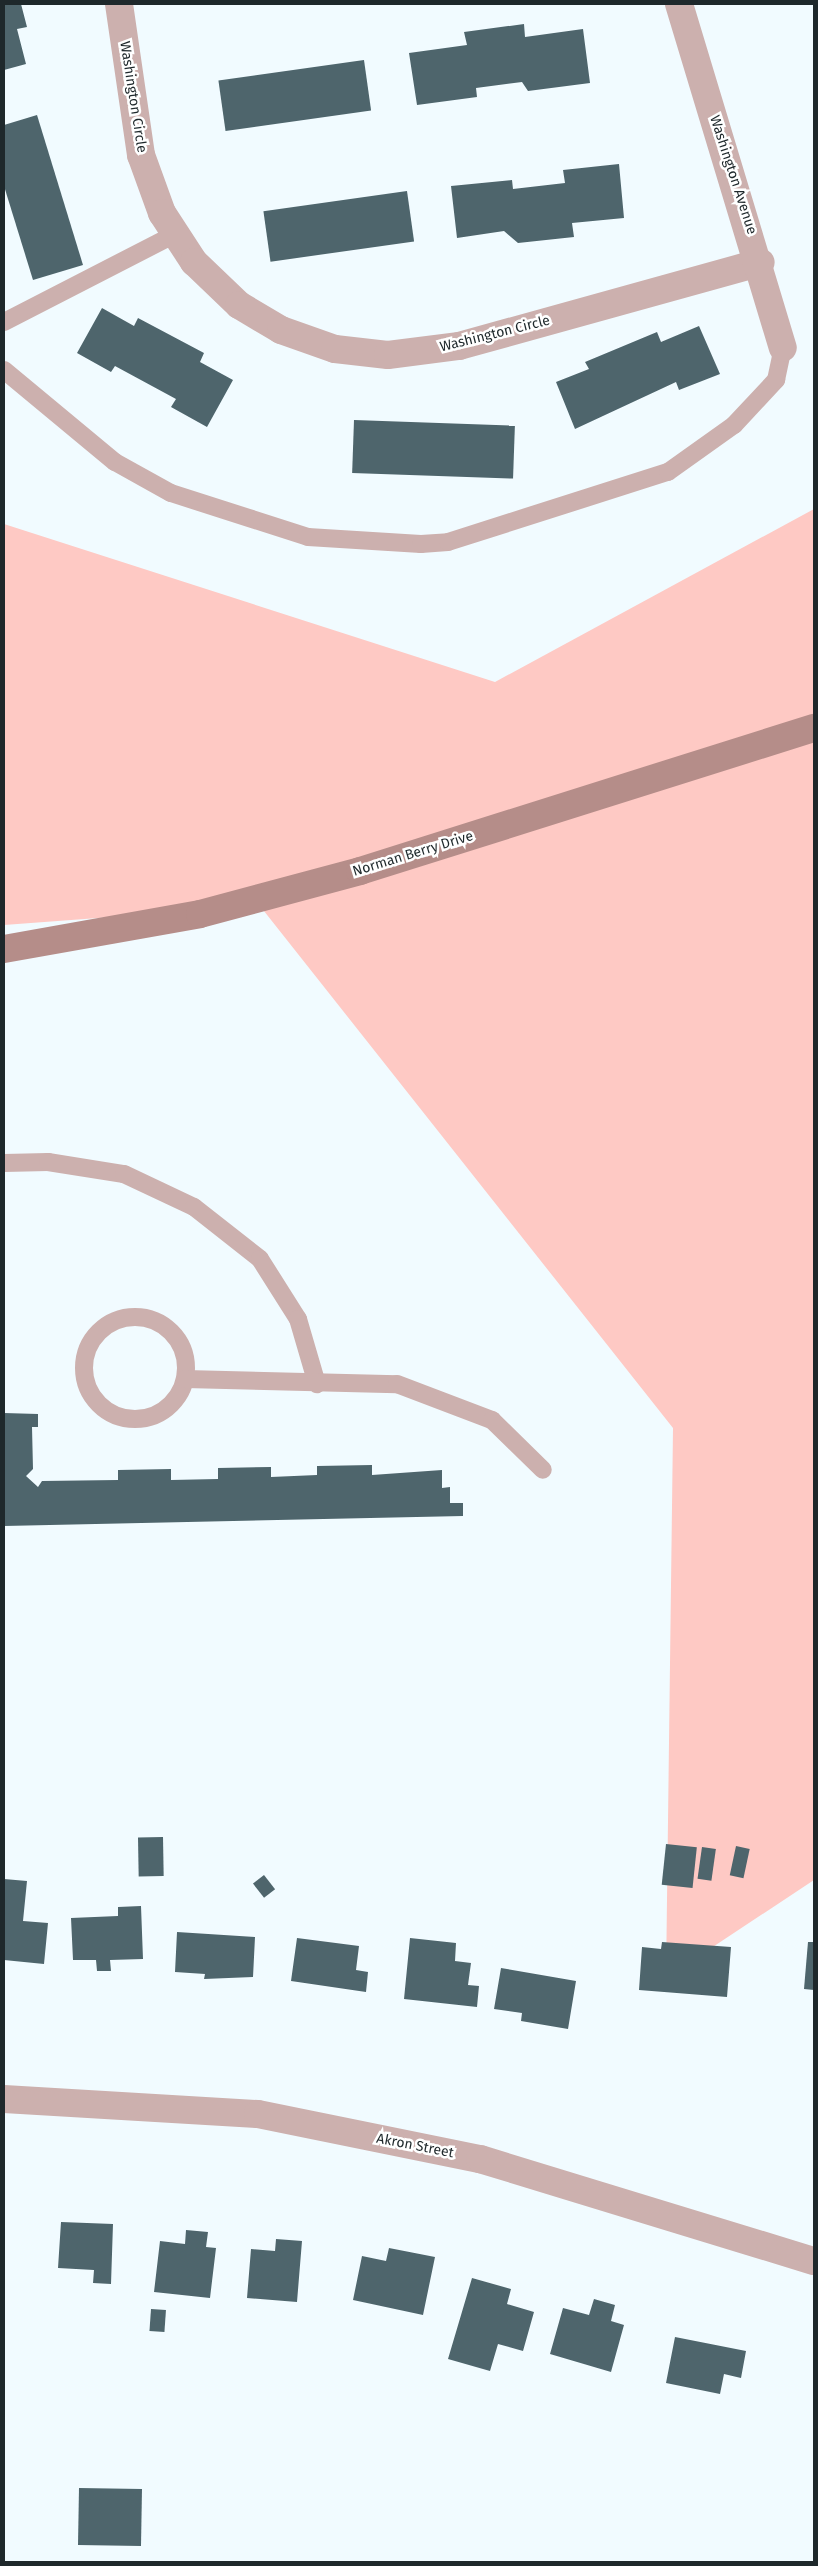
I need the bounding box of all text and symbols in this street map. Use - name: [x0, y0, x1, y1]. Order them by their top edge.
- street label: Washington Circle: [116, 40, 150, 154]
- street label: Washington Avenue: [706, 113, 760, 237]
- street label: Washington Circle: [438, 312, 552, 356]
- street label: Norman Berry Drive: [351, 828, 475, 880]
- street label: Akron Street: [375, 2130, 455, 2162]

